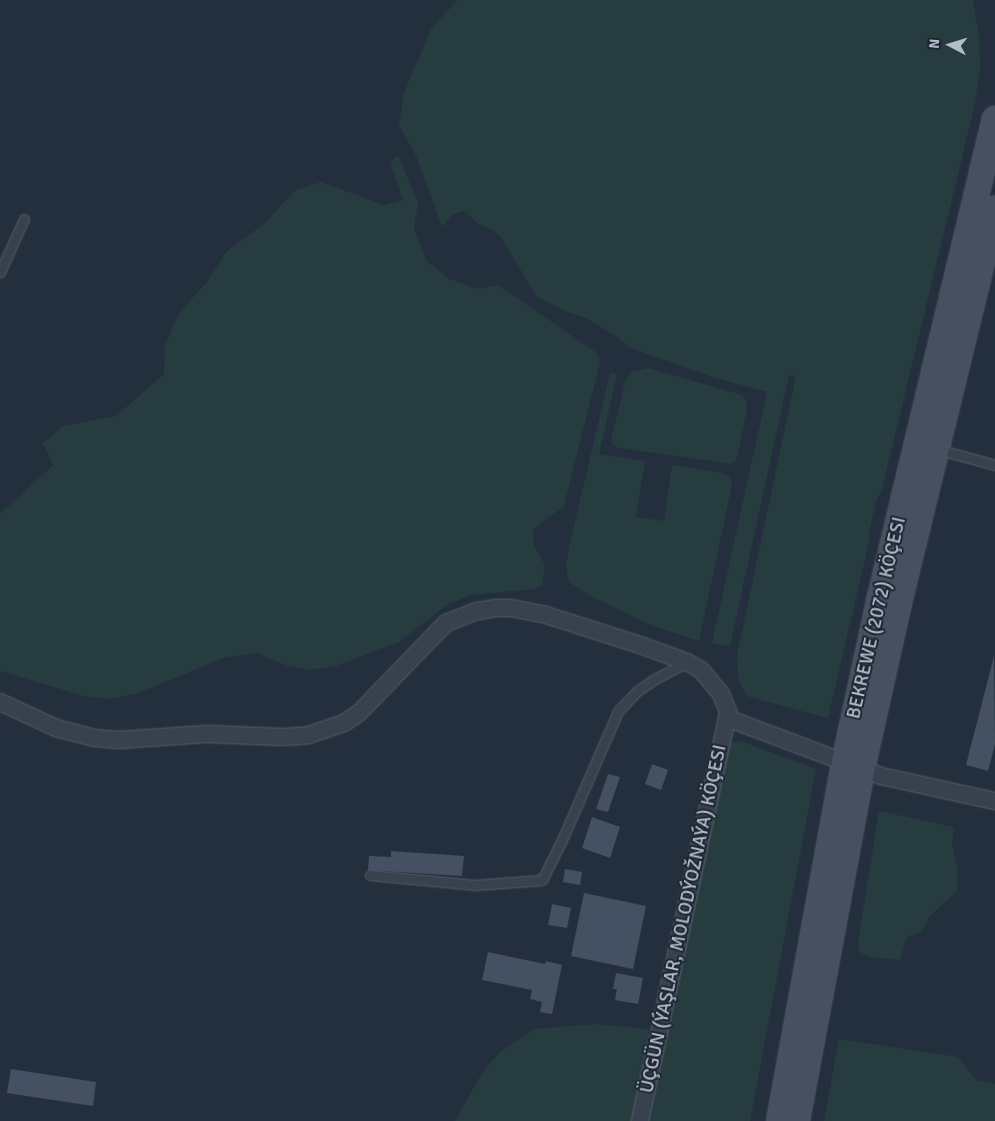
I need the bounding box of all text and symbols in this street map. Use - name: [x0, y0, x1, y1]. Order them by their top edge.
- north arrow: [925, 20, 975, 70]
- text: N: [926, 38, 943, 49]
- street label: BEKREWE (2072) KÖÇESI: [843, 515, 911, 721]
- street label: ÜÇGÜN (ÝAŞLAR, MOLODÝOŽNAÝA) KÖÇESI: [636, 743, 732, 1095]

